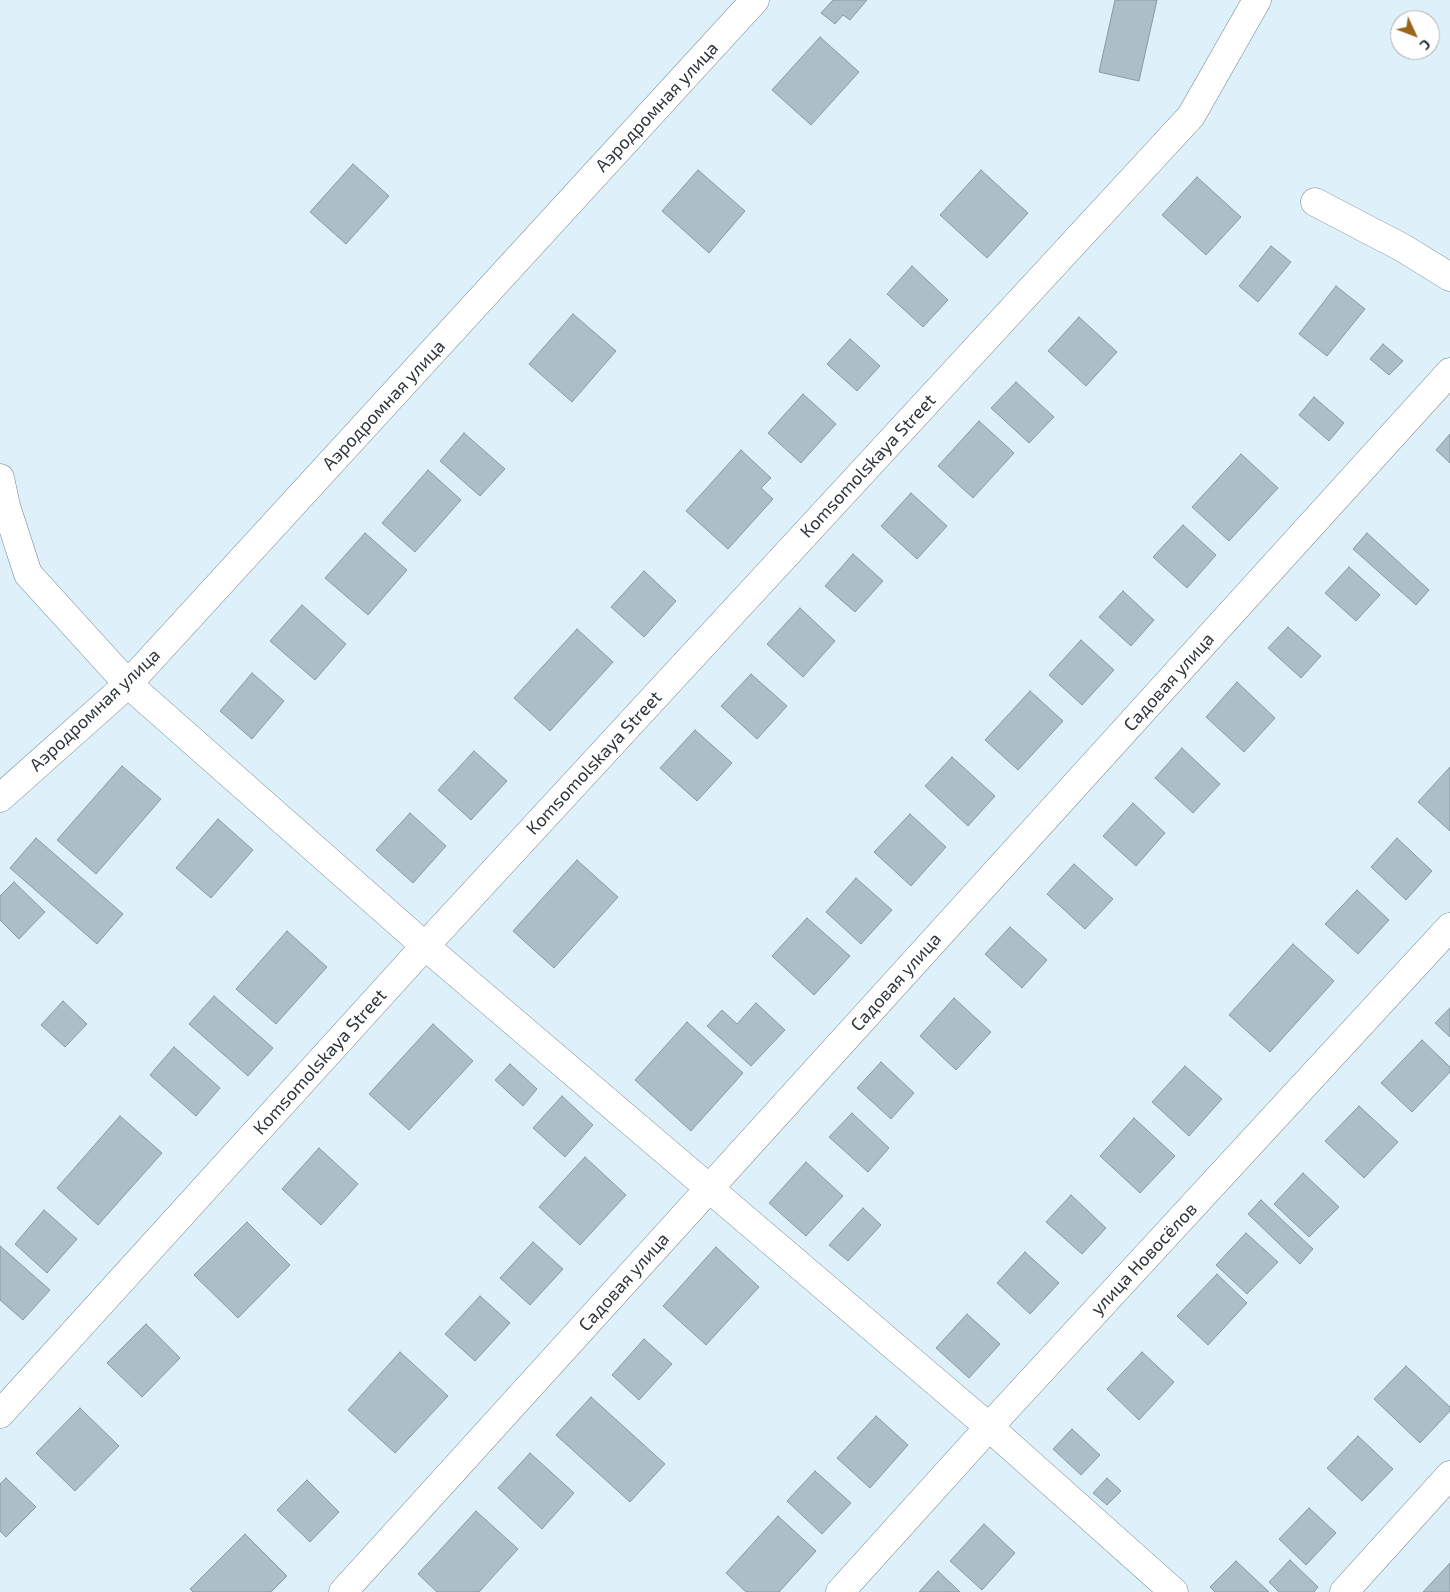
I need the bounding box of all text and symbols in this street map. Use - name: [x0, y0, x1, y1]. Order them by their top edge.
- north arrow: [1390, 10, 1440, 60]
- text: С: [1417, 36, 1435, 54]
- street label: Аэродромная улица: [591, 37, 723, 177]
- street label: Аэродромная улица: [318, 335, 450, 475]
- street label: Komsomolskaya Street: [796, 390, 940, 542]
- street label: Садовая улица: [1119, 628, 1219, 736]
- street label: Аэродромная улица: [25, 644, 165, 776]
- street label: Komsomolskaya Street: [522, 687, 666, 839]
- street label: Садовая улица: [846, 928, 946, 1036]
- street label: Komsomolskaya Street: [249, 985, 391, 1139]
- street label: улица Новосёлов: [1086, 1198, 1202, 1320]
- street label: Садовая улица: [574, 1228, 674, 1336]

